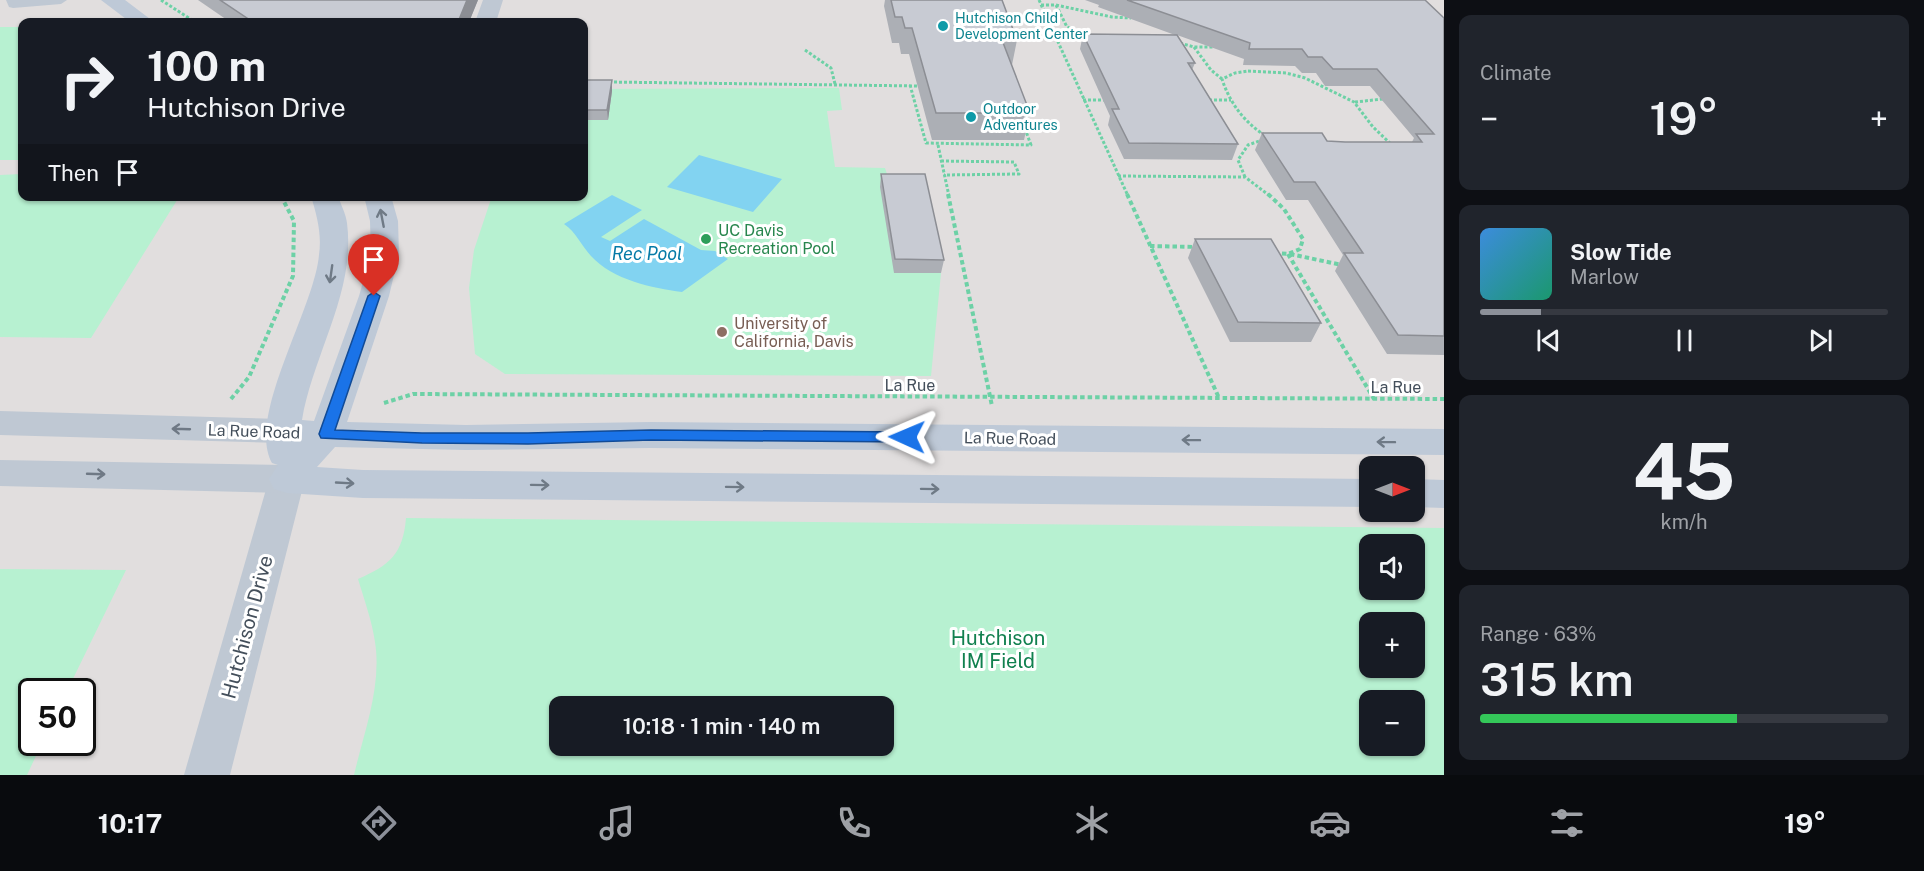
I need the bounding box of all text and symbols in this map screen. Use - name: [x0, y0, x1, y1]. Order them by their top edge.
- place label: Hutchison Child Development Center: [955, 10, 1088, 42]
- marker: Hutchison Child Development Center: [936, 19, 950, 33]
- text: 100 m: [147, 41, 266, 90]
- icon: right: [48, 42, 126, 120]
- text: Climate: [1480, 61, 1552, 85]
- text: Hutchison Drive: [147, 91, 346, 123]
- text: 19°: [1650, 92, 1718, 145]
- text: −: [1480, 100, 1498, 138]
- text: +: [1870, 100, 1888, 138]
- place label: Outdoor Adventures: [983, 101, 1058, 133]
- marker: Outdoor Adventures: [964, 110, 978, 124]
- icon: arrive: [111, 156, 144, 189]
- text: Then: [48, 160, 99, 186]
- one-way arrow: [376, 208, 387, 228]
- place label: UC Davis Recreation Pool: [718, 221, 835, 258]
- marker: UC Davis Recreation Pool: [699, 232, 713, 246]
- pin: [348, 234, 399, 296]
- text: Slow Tide: [1570, 239, 1672, 265]
- icon: arrive: [357, 243, 390, 276]
- water label: Rec Pool: [612, 243, 682, 264]
- one-way arrow: [326, 264, 337, 284]
- text: Marlow: [1570, 265, 1639, 289]
- place label: University of California, Davis: [734, 314, 854, 351]
- icon: previous: [1532, 324, 1565, 357]
- icon: pause: [1668, 324, 1701, 357]
- icon: next: [1804, 324, 1837, 357]
- marker: University of California, Davis: [715, 325, 729, 339]
- street label: La Rue: [885, 376, 935, 395]
- street label: La Rue: [1371, 378, 1421, 397]
- position arrow: [875, 405, 939, 469]
- street label: La Rue Road: [207, 420, 301, 443]
- one-way arrow: [172, 423, 192, 434]
- text: 45: [1633, 425, 1735, 517]
- street label: La Rue Road: [964, 428, 1056, 449]
- one-way arrow: [1181, 434, 1201, 446]
- one-way arrow: [1376, 436, 1396, 448]
- north arrow: [1359, 456, 1425, 522]
- map controls: [1359, 456, 1425, 756]
- one-way arrow: [86, 468, 106, 479]
- one-way arrow: [335, 477, 355, 488]
- one-way arrow: [530, 479, 550, 491]
- one-way arrow: [725, 481, 745, 493]
- one-way arrow: [920, 483, 940, 495]
- text: km/h: [1660, 510, 1708, 534]
- button: sound: [1359, 534, 1425, 600]
- street label: Hutchison Drive: [216, 553, 278, 701]
- button: +: [1359, 612, 1425, 678]
- text: Range · 63%: [1480, 622, 1596, 646]
- park label: Hutchison IM Field: [951, 626, 1045, 673]
- text: 315 km: [1480, 653, 1634, 706]
- speed limit sign: 50: [18, 678, 96, 756]
- button: −: [1359, 690, 1425, 756]
- text: 10:18 · 1 min · 140 m: [623, 713, 820, 739]
- icon: directions: [358, 802, 400, 844]
- icon: music: [596, 802, 638, 844]
- icon: phone: [833, 802, 875, 844]
- icon: climate: [1071, 802, 1113, 844]
- icon: car: [1309, 802, 1351, 844]
- icon: filters: [1546, 802, 1588, 844]
- text: 10:17: [98, 807, 163, 839]
- text: 19°: [1784, 807, 1826, 839]

